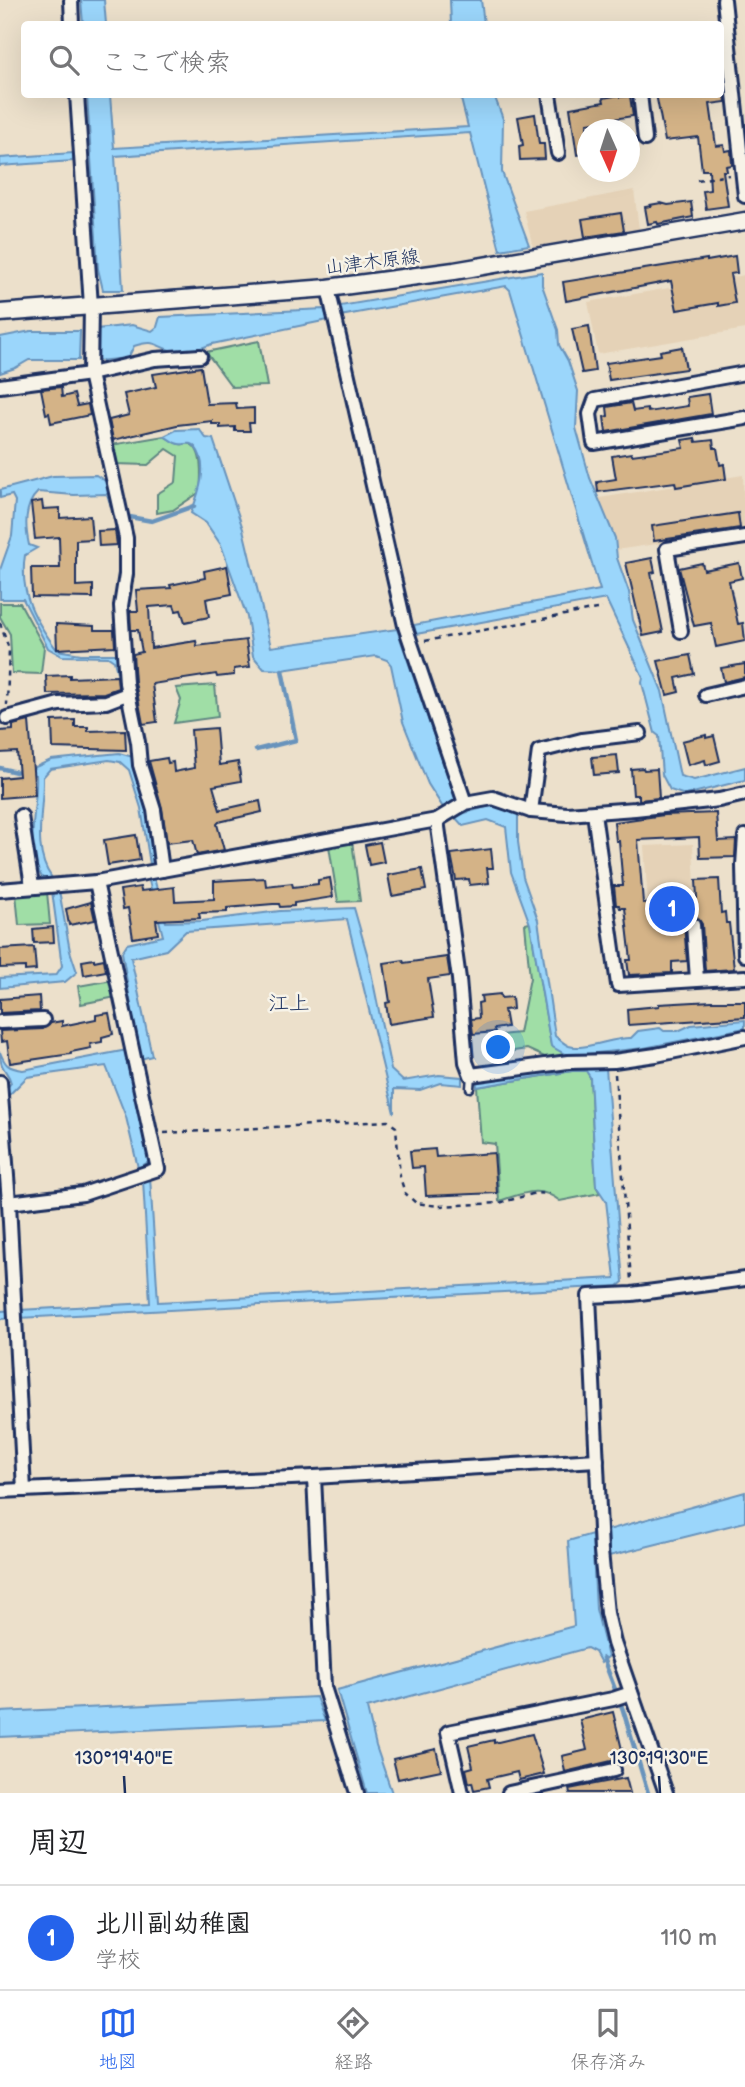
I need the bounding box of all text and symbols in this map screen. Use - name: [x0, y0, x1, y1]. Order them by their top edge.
- search box: [21, 21, 724, 98]
- icon: search: [45, 41, 83, 79]
- text: ここで検索: [101, 48, 231, 79]
- north arrow: [577, 119, 640, 182]
- street label: 山津木原線: [324, 245, 421, 280]
- pin: 1: [649, 883, 695, 935]
- district label: 江上: [268, 991, 310, 1016]
- your location: [481, 1030, 515, 1064]
- text: 130°19'40"E: [75, 1748, 173, 1769]
- text: 130°19'30"E: [610, 1748, 708, 1769]
- text: 周辺: [28, 1825, 88, 1861]
- text: 北川副幼稚園: [95, 1909, 251, 1940]
- text: 1: [46, 1924, 56, 1952]
- text: 110 m: [660, 1924, 717, 1952]
- text: 学校: [95, 1946, 141, 1974]
- tab: 地図: [99, 2004, 137, 2074]
- tab: 経路: [334, 2004, 372, 2074]
- tab: 保存済み: [570, 2004, 646, 2074]

